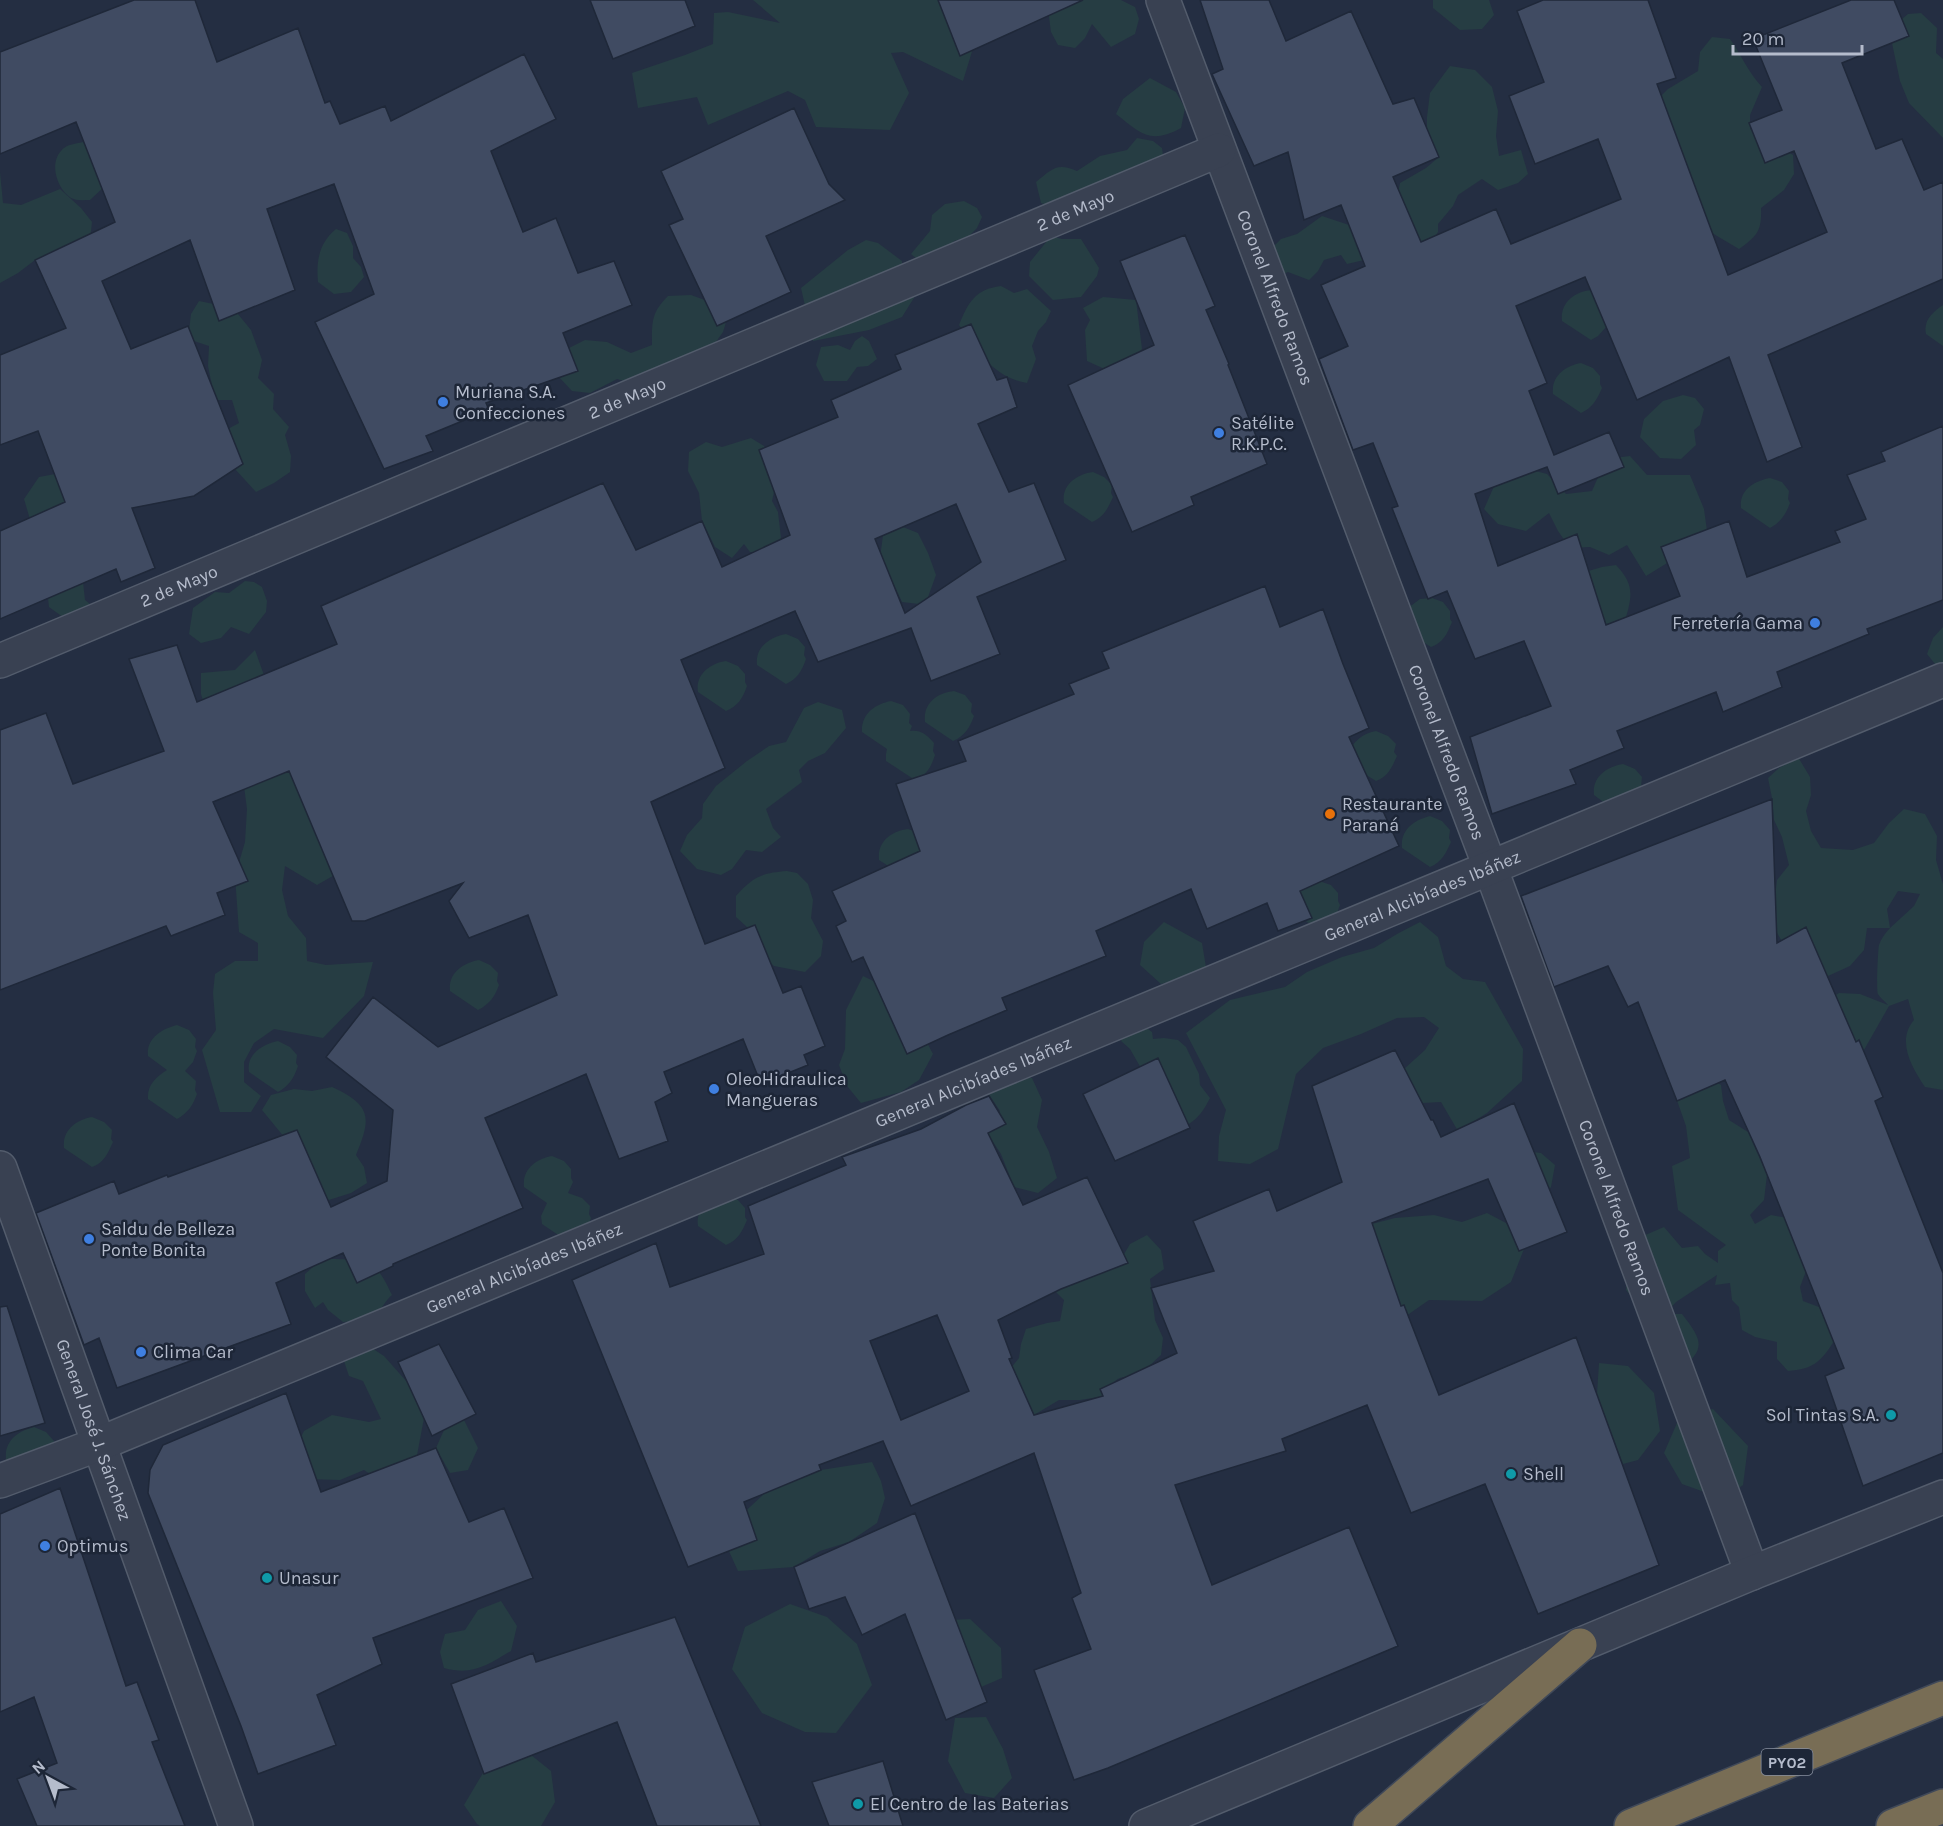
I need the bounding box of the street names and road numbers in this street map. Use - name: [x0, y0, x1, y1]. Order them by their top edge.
- street label: 2 de Mayo: [1033, 184, 1118, 236]
- street label: Coronel Alfredo Ramos: [1232, 207, 1318, 388]
- street label: 2 de Mayo: [585, 372, 669, 424]
- street label: 2 de Mayo: [137, 560, 221, 612]
- street label: Coronel Alfredo Ramos: [1404, 661, 1490, 843]
- street label: General Alcibíades Ibáñez: [1321, 845, 1524, 946]
- street label: General Alcibíades Ibáñez: [872, 1031, 1075, 1132]
- street label: Coronel Alfredo Ramos: [1574, 1117, 1659, 1299]
- street label: General Alcibíades Ibáñez: [423, 1217, 626, 1318]
- street label: General José J. Sánchez: [51, 1336, 136, 1523]
- road number: PY02: [1762, 1749, 1812, 1775]

